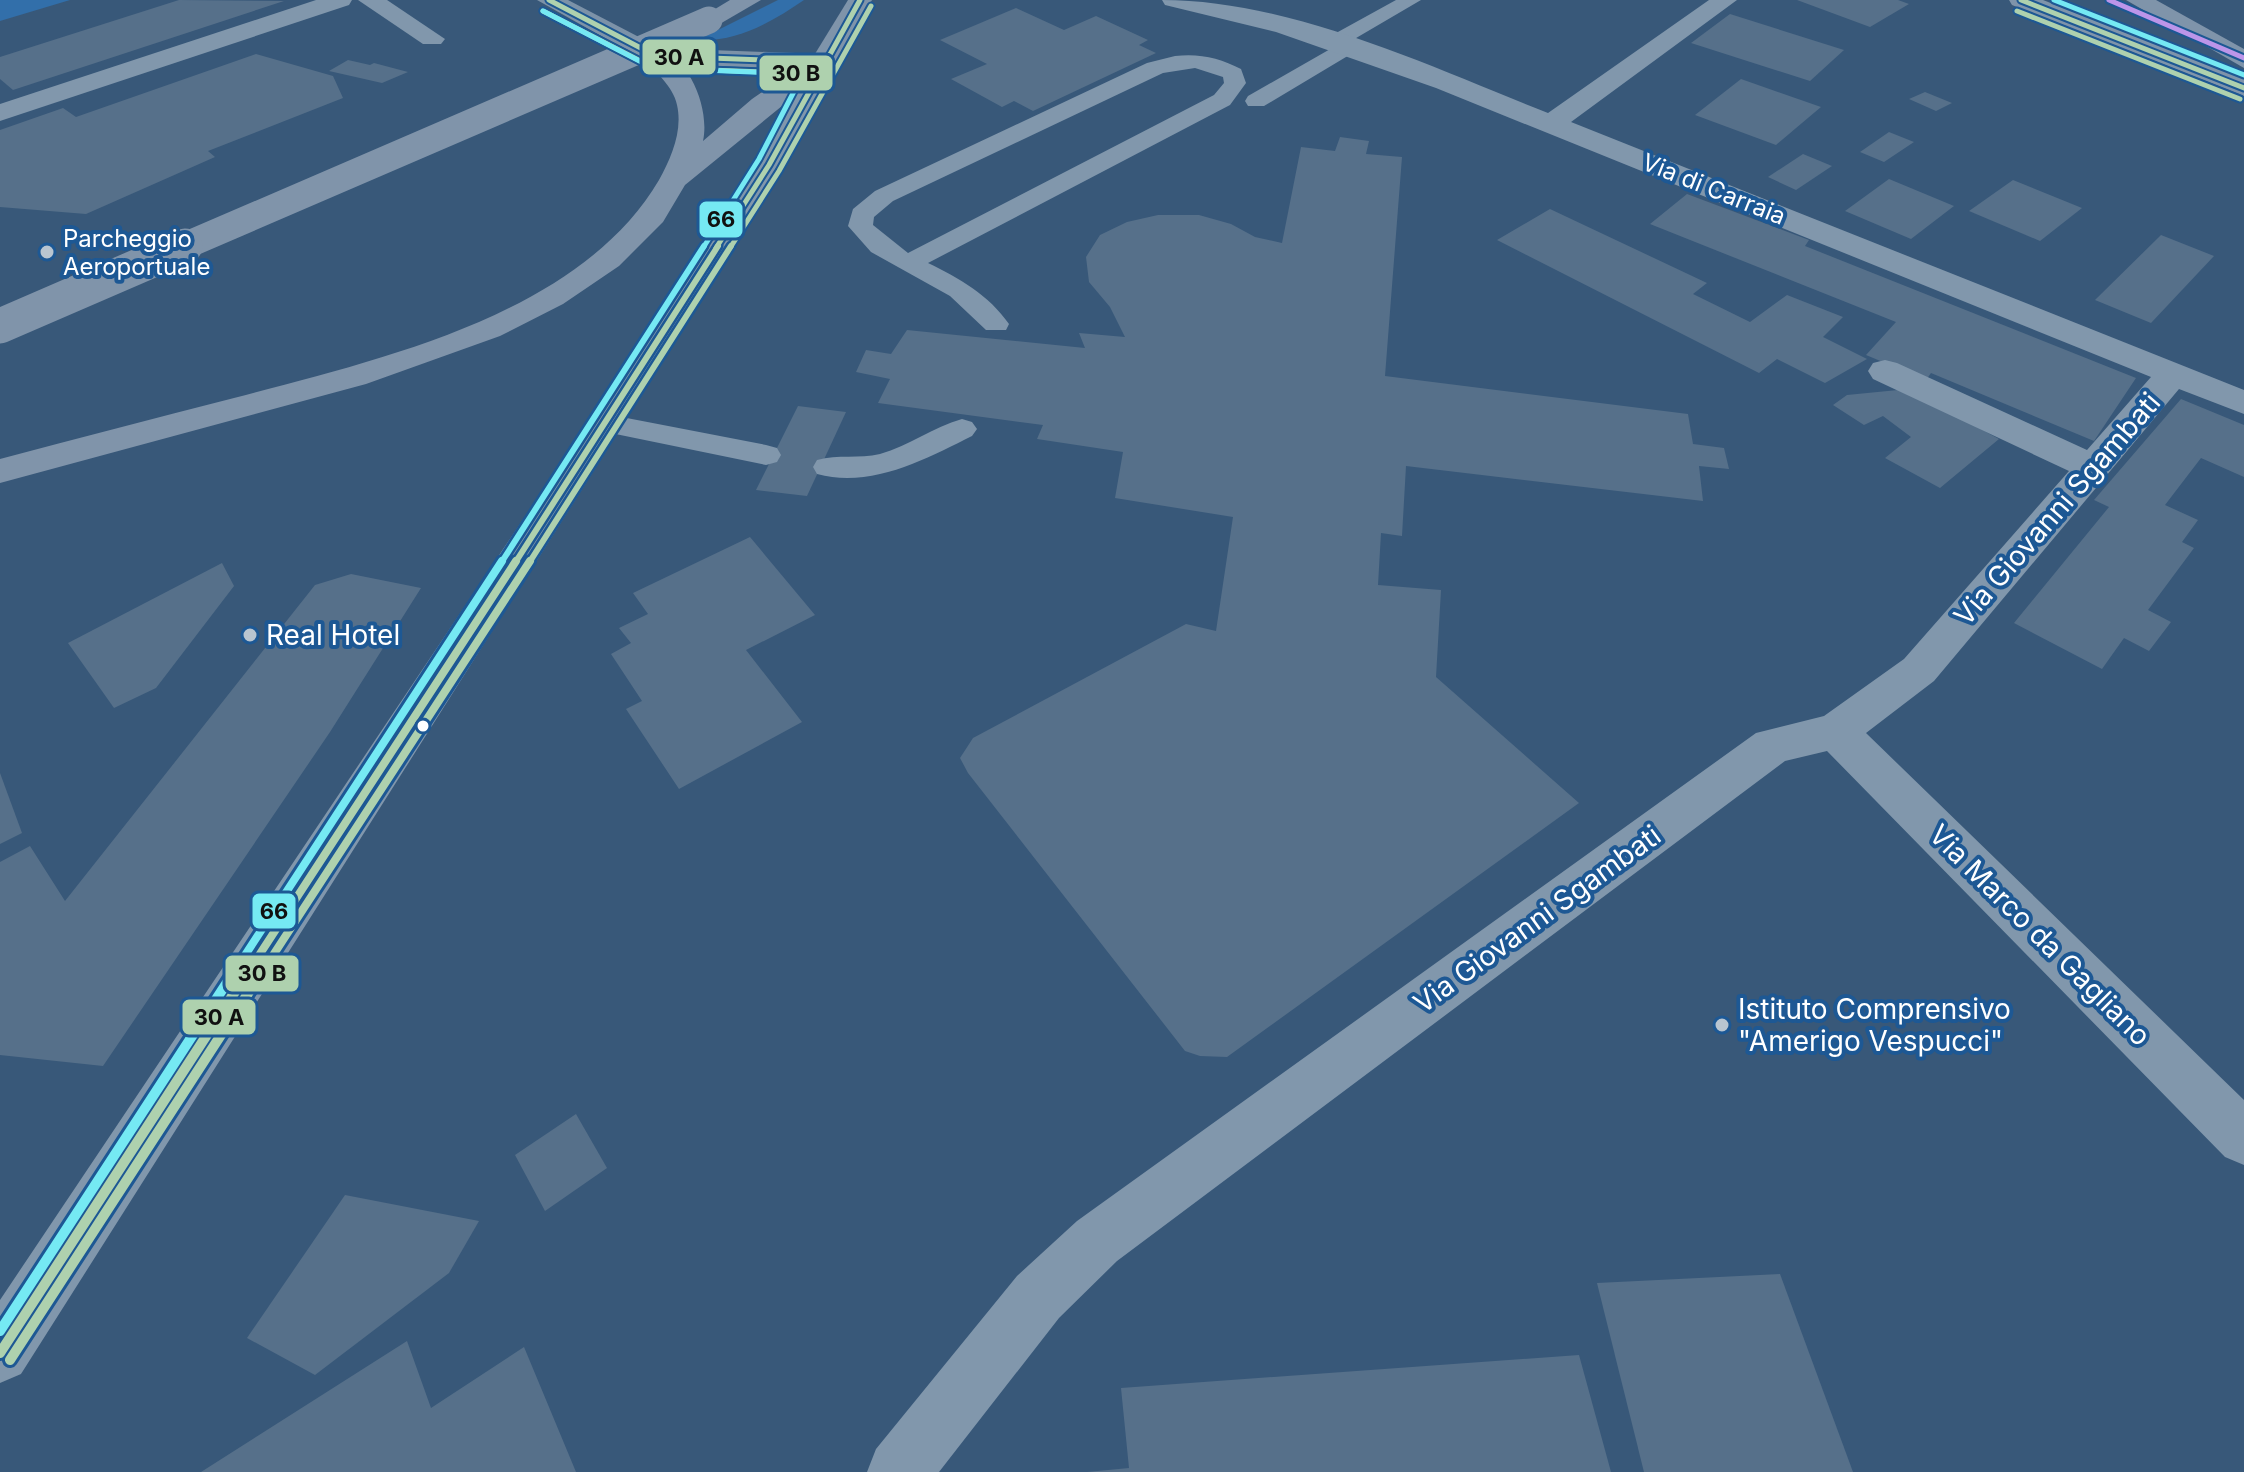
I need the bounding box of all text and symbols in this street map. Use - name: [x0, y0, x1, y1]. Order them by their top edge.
- line badge: 30 A: [641, 38, 717, 76]
- text: 30 A: [654, 44, 704, 70]
- line badge: 30 B: [758, 54, 834, 92]
- text: 30 B: [772, 60, 820, 86]
- street label: Via di Carraia: [1638, 147, 1790, 231]
- line badge: 66: [698, 200, 744, 239]
- text: 66: [707, 206, 735, 232]
- place label: Parcheggio Aeroportuale: [63, 224, 210, 281]
- marker: Parcheggio Aeroportuale: [38, 243, 56, 261]
- street label: Via Giovanni Sgambati: [1947, 386, 2167, 632]
- place label: Real Hotel: [266, 618, 400, 652]
- marker: Real Hotel: [241, 626, 259, 644]
- unlabelled marker: [415, 718, 431, 734]
- street label: Via Marco da Gagliano: [1922, 817, 2158, 1053]
- street label: Via Giovanni Sgambati: [1407, 818, 1667, 1020]
- line badge: 66: [251, 892, 297, 930]
- text: 66: [260, 898, 288, 924]
- line badge: 30 B: [224, 954, 300, 993]
- text: 30 B: [238, 960, 286, 986]
- place label: Istituto Comprensivo "Amerigo Vespucci": [1738, 992, 2011, 1058]
- line badge: 30 A: [181, 998, 257, 1036]
- text: 30 A: [194, 1004, 244, 1030]
- marker: Istituto Comprensivo "Amerigo Vespucci": [1713, 1016, 1731, 1034]

